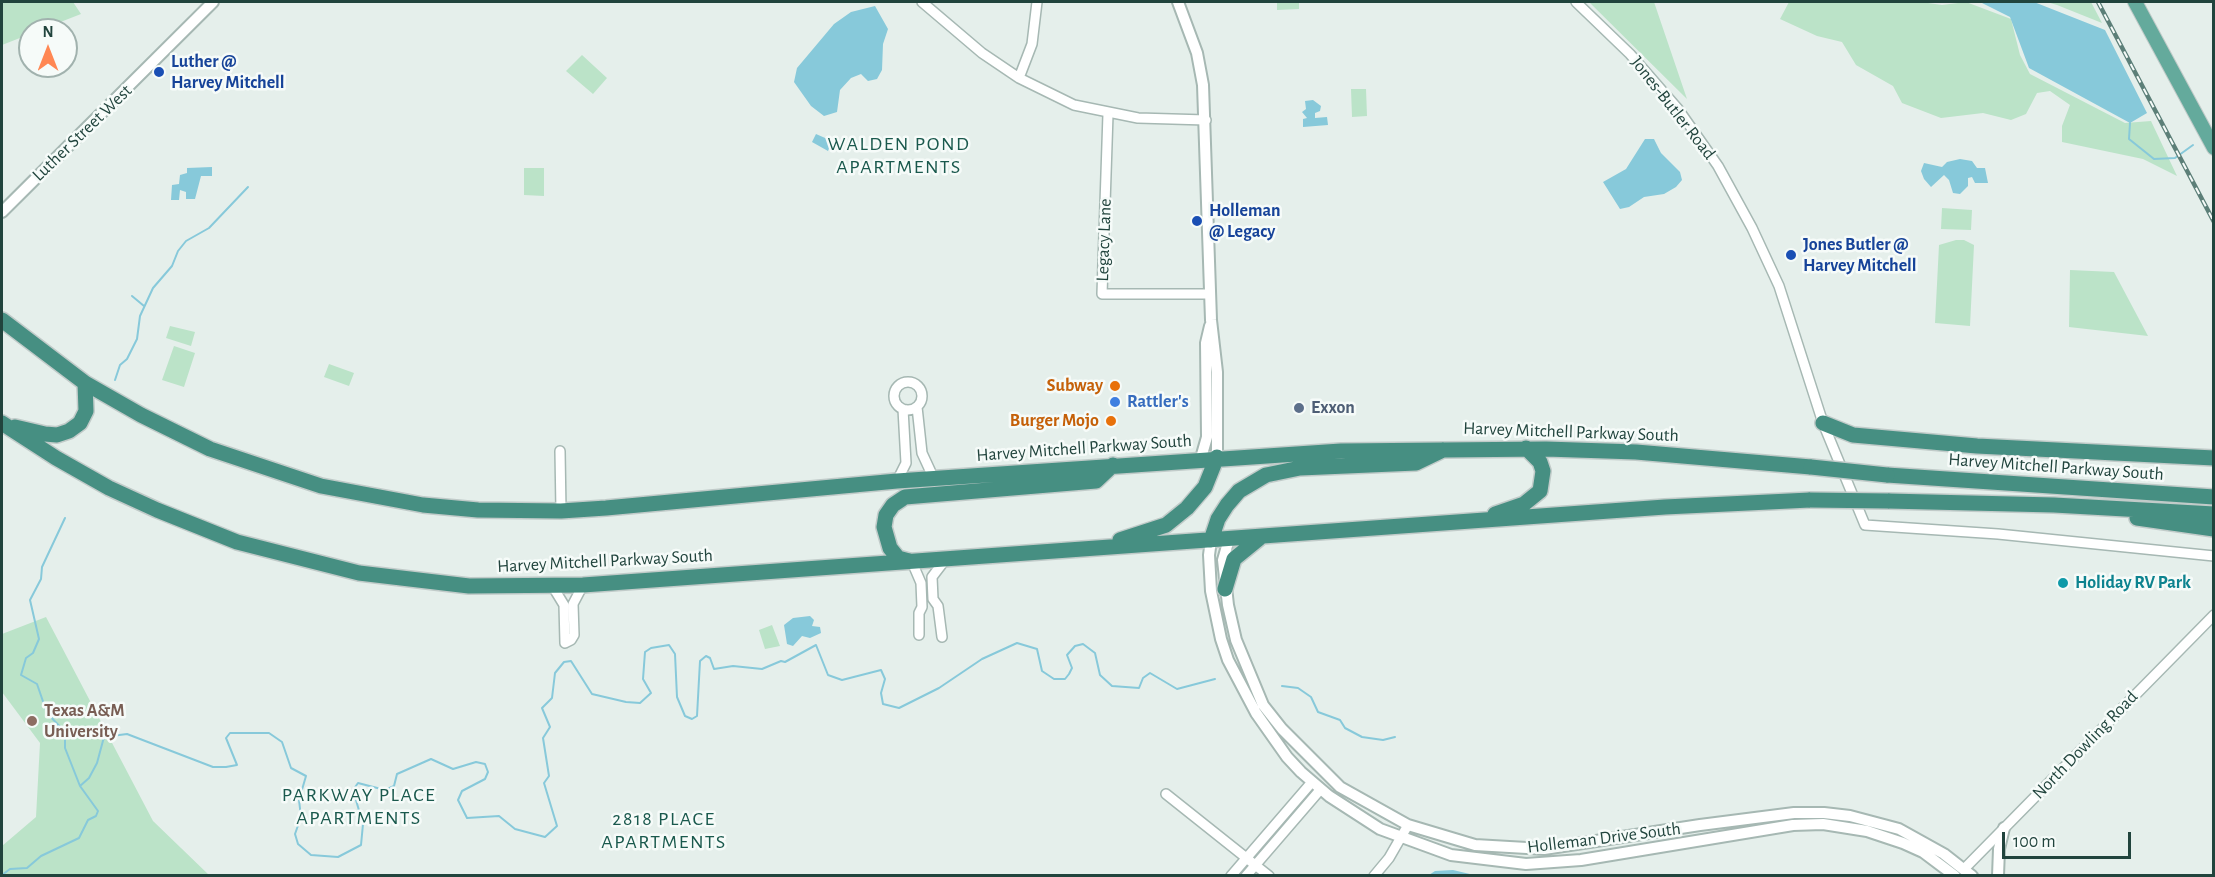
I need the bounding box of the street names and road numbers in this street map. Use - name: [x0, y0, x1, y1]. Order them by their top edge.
- street label: Jones-Butler Road: [1626, 52, 1720, 164]
- street label: Luther Street West: [28, 80, 136, 186]
- street label: Legacy Lane: [1092, 198, 1116, 282]
- street label: Harvey Mitchell Parkway South: [1463, 417, 1679, 447]
- street label: Harvey Mitchell Parkway South: [976, 430, 1192, 466]
- street label: Harvey Mitchell Parkway South: [1948, 449, 2164, 485]
- street label: Harvey Mitchell Parkway South: [497, 545, 713, 577]
- street label: North Dowling Road: [2028, 686, 2142, 804]
- street label: Holleman Drive South: [1526, 818, 1682, 858]

